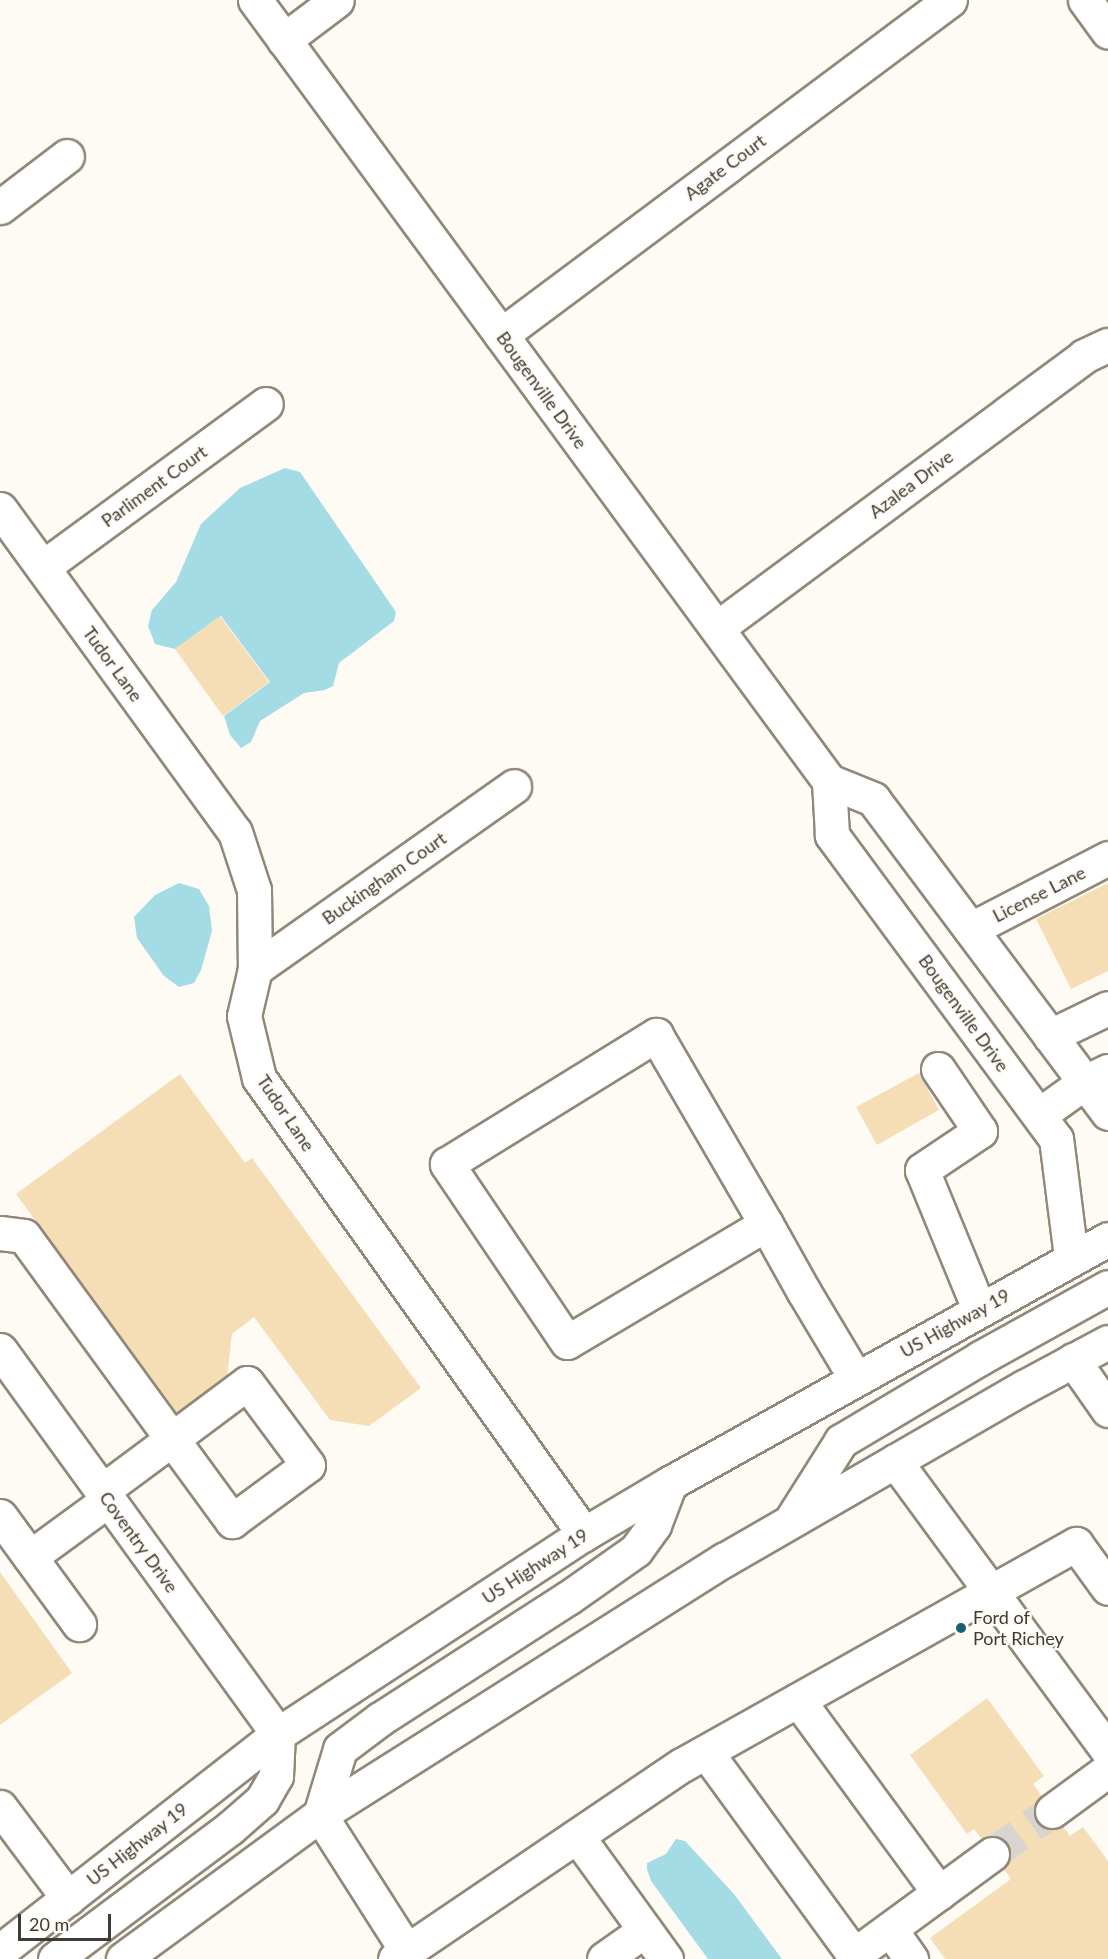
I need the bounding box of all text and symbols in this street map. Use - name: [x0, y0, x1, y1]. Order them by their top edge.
- street label: Agate Court: [680, 129, 770, 205]
- street label: Bougenville Drive: [492, 327, 592, 453]
- street label: Parliment Court: [97, 441, 211, 531]
- street label: Azalea Drive: [865, 445, 957, 523]
- street label: Tudor Lane: [78, 622, 148, 706]
- street label: Buckingham Court: [318, 827, 450, 929]
- street label: License Lane: [989, 861, 1089, 927]
- street label: Bougenville Drive: [914, 950, 1014, 1076]
- street label: Tudor Lane: [252, 1070, 320, 1156]
- street label: US Highway 19: [896, 1284, 1014, 1362]
- street label: Coventry Drive: [95, 1487, 183, 1597]
- street label: US Highway 19: [478, 1524, 592, 1608]
- place label: Ford of Port Richey: [973, 1607, 1064, 1650]
- marker: Ford of Port Richey: [954, 1621, 968, 1635]
- street label: US Highway 19: [82, 1798, 192, 1890]
- scale bar: [21, 1902, 114, 1940]
- text: 20 m: [29, 1913, 69, 1935]

